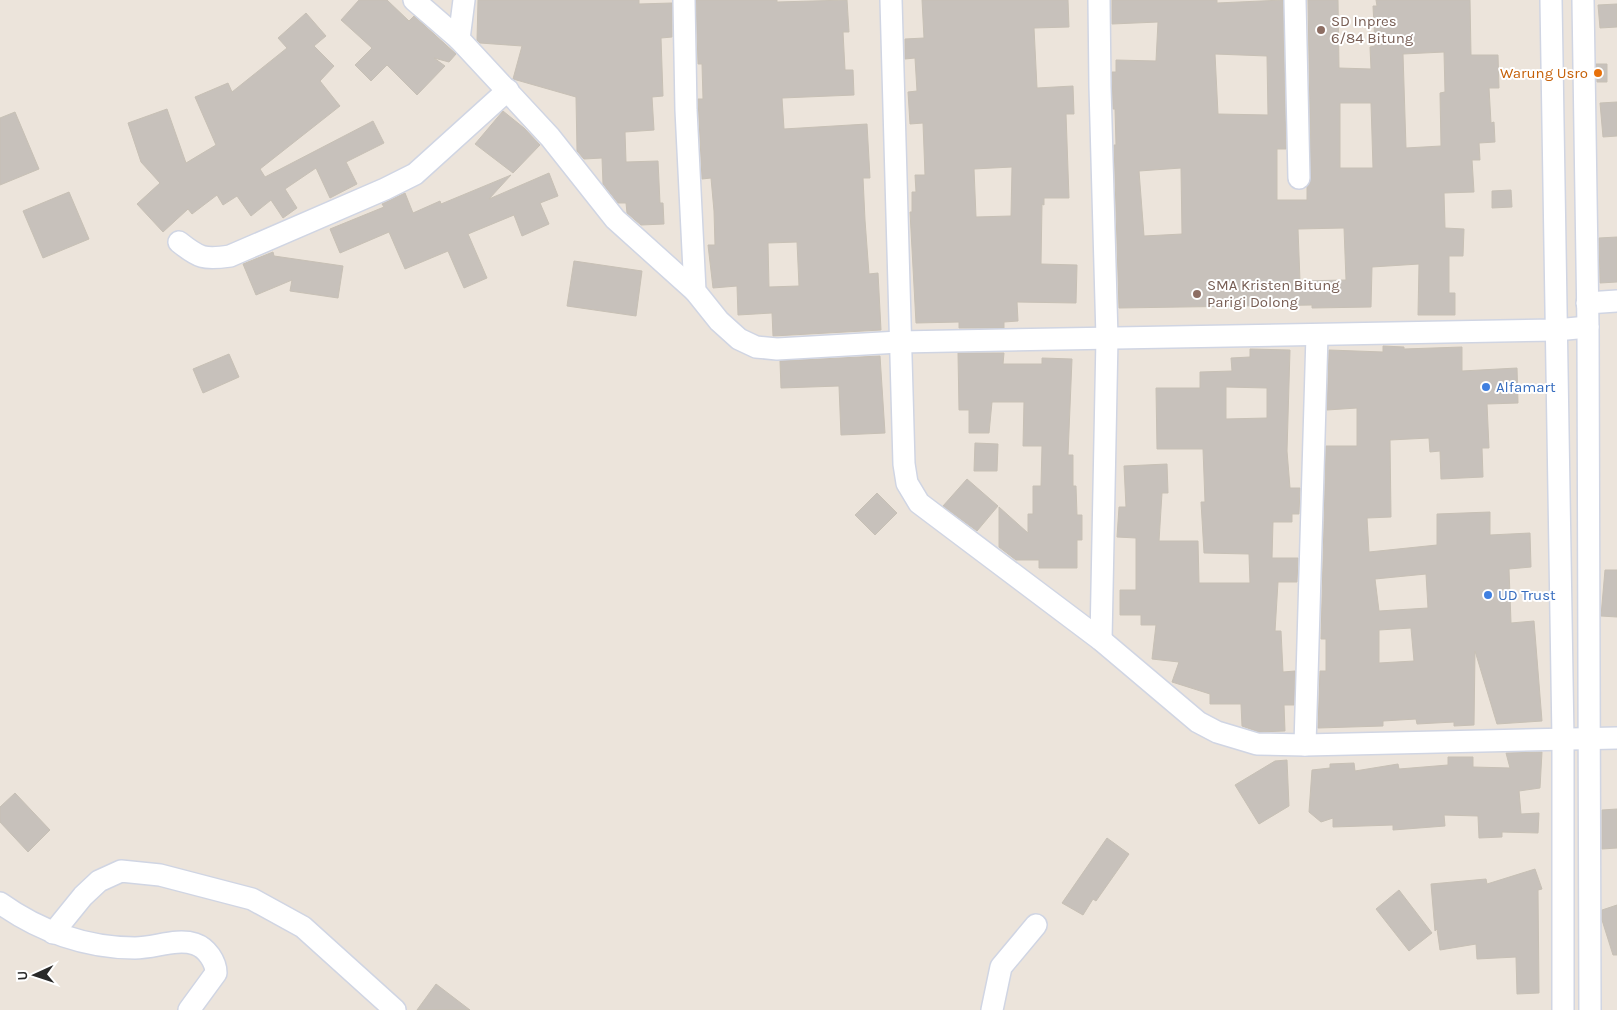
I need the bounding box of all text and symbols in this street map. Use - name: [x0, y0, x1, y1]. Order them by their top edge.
- place label: SD Inpres 6/84 Bitung: [1331, 12, 1414, 47]
- marker: SD Inpres 6/84 Bitung: [1315, 24, 1327, 36]
- place label: Warung Usro: [1500, 64, 1588, 82]
- marker: Warung Usro: [1592, 67, 1604, 79]
- place label: SMA Kristen Bitung Parigi Dolong: [1207, 276, 1340, 311]
- marker: SMA Kristen Bitung Parigi Dolong: [1191, 288, 1203, 300]
- place label: Alfamart: [1496, 378, 1556, 396]
- marker: Alfamart: [1480, 381, 1492, 393]
- place label: UD Trust: [1498, 586, 1556, 604]
- marker: UD Trust: [1482, 589, 1494, 601]
- north arrow: [10, 950, 60, 1000]
- text: U: [14, 970, 31, 981]

